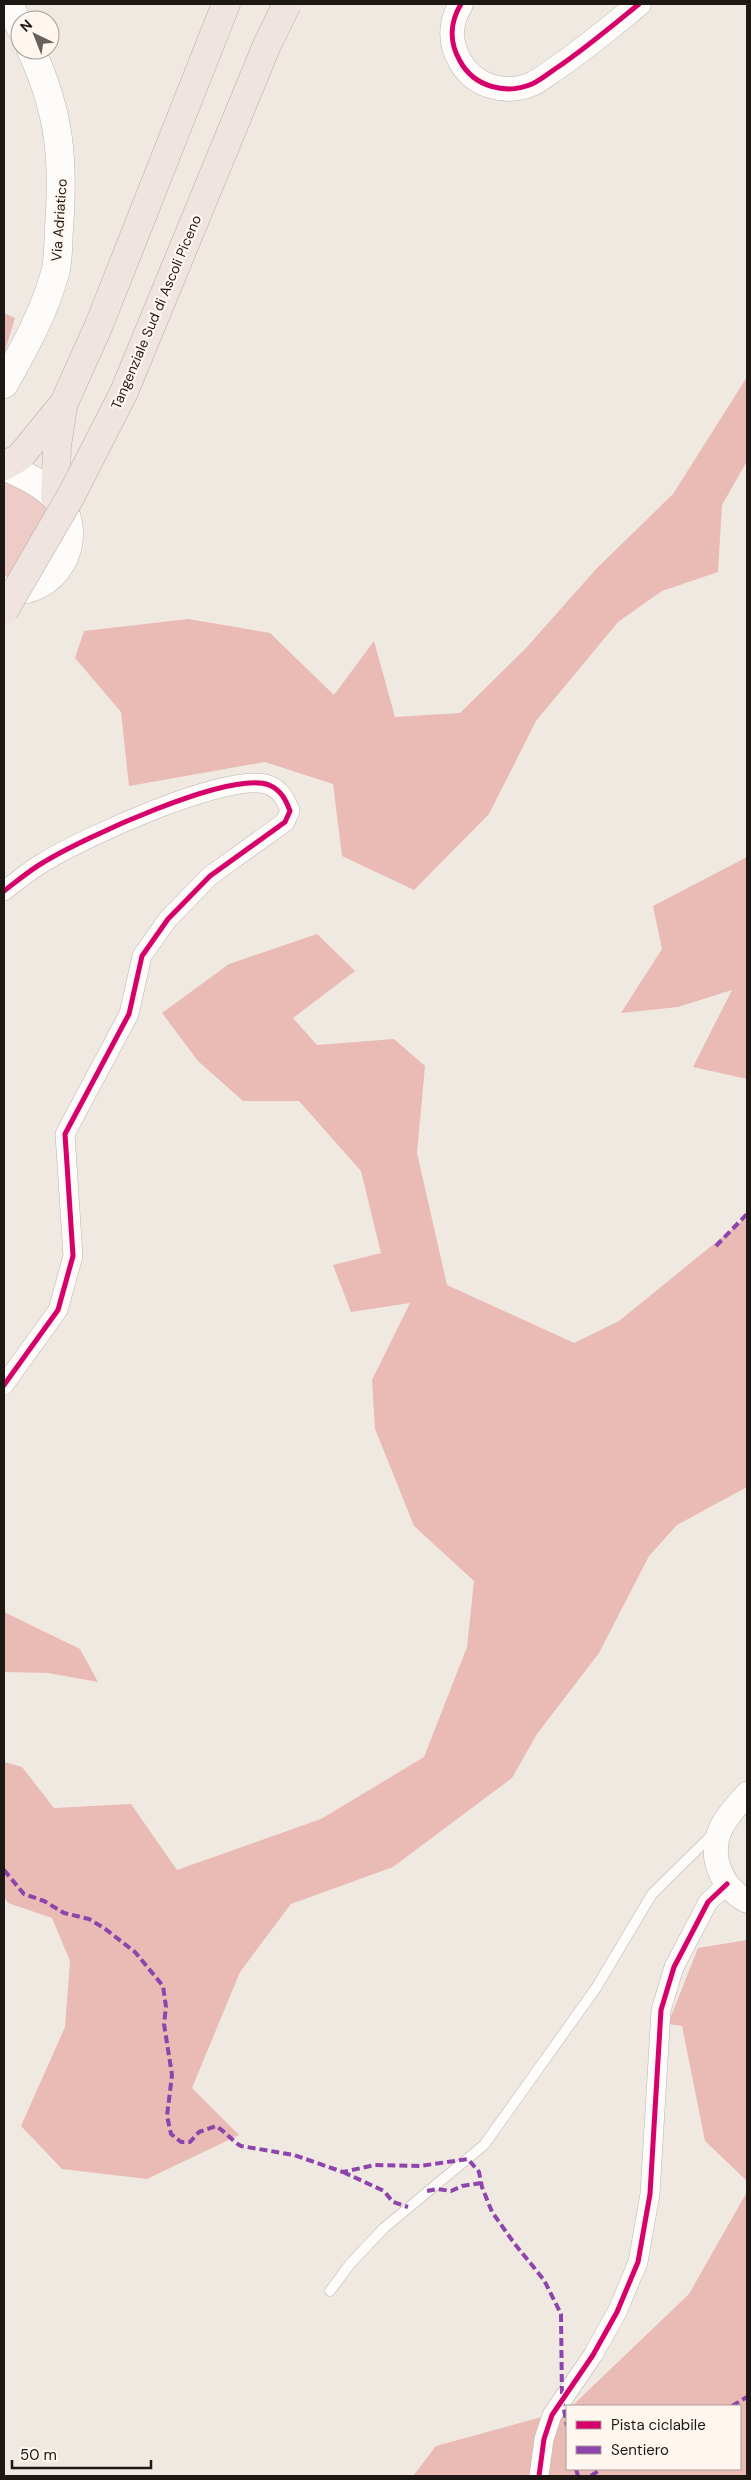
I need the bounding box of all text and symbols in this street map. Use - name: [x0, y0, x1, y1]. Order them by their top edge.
- north arrow: [10, 10, 60, 60]
- text: N: [16, 15, 36, 36]
- street label: Via Adriatico: [47, 178, 71, 262]
- street label: Tangenziale Sud di Ascoli Piceno: [107, 212, 205, 412]
- legend: [566, 2405, 741, 2470]
- text: Pista ciclabile: [611, 2415, 706, 2435]
- scale bar: [12, 2438, 151, 2470]
- text: Sentiero: [611, 2440, 669, 2460]
- text: 50 m: [20, 2445, 57, 2465]

